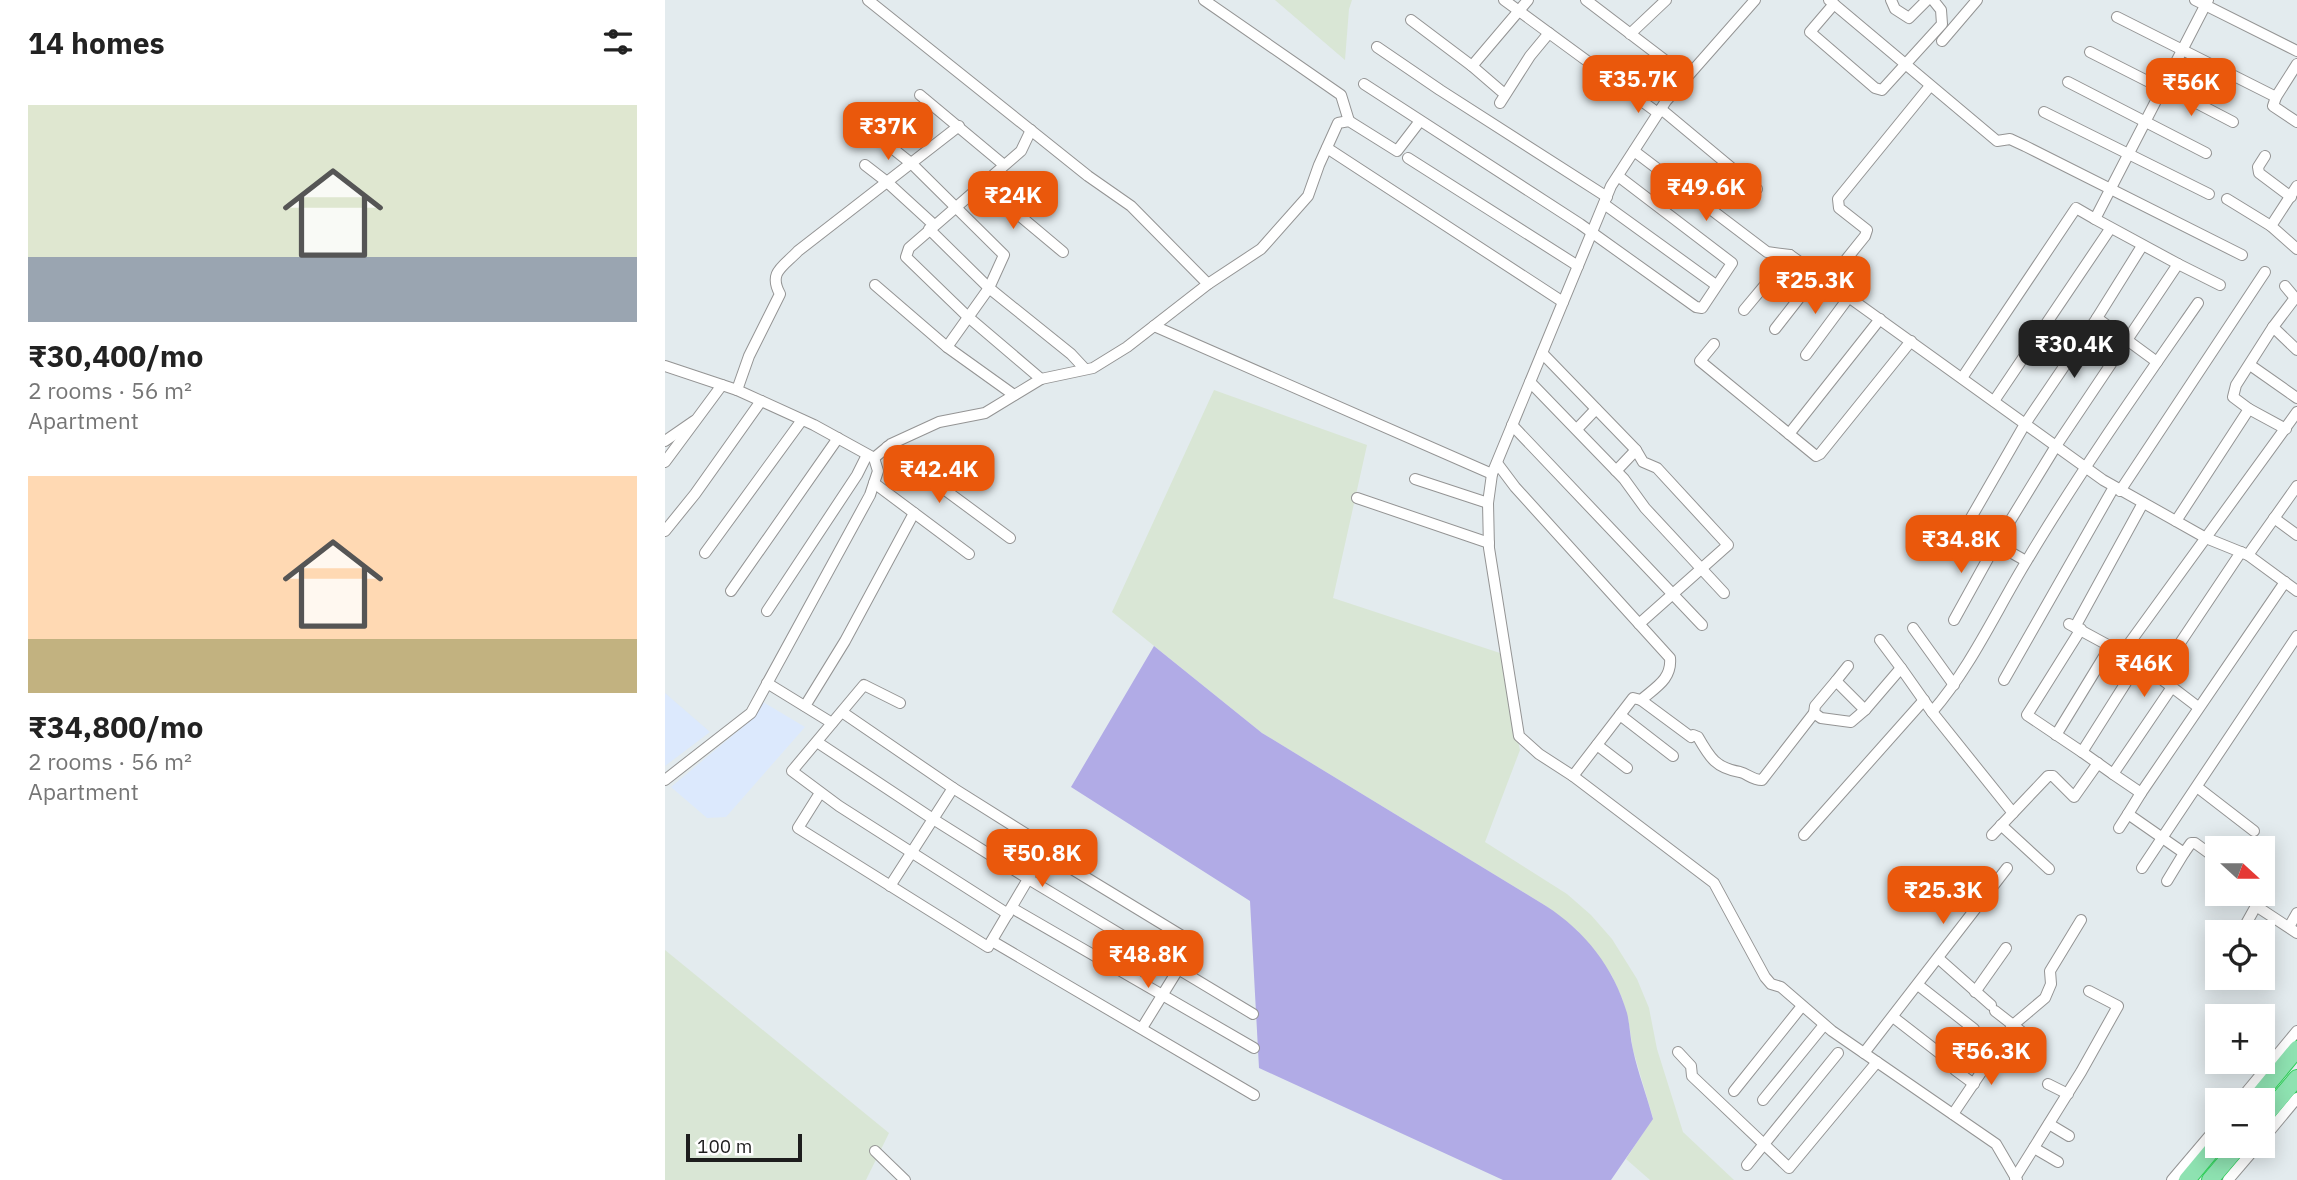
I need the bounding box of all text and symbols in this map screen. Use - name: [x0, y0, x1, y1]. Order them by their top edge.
- text: 14 homes: [28, 23, 165, 62]
- icon: filters: [599, 23, 637, 61]
- pin: ₹35.7K: [1581, 55, 1695, 115]
- pin: ₹56K: [2150, 58, 2232, 118]
- text: ₹35.7K: [1598, 63, 1678, 93]
- text: ₹56K: [2162, 66, 2220, 96]
- pin: ₹37K: [847, 102, 929, 162]
- text: ₹37K: [859, 110, 917, 140]
- icon: home: [270, 150, 396, 276]
- pin: ₹49.6K: [1649, 164, 1763, 223]
- text: ₹49.6K: [1666, 171, 1746, 201]
- pin: ₹24K: [972, 172, 1054, 231]
- text: ₹24K: [984, 179, 1042, 209]
- pin: ₹25.3K: [1758, 256, 1872, 316]
- text: ₹25.3K: [1775, 264, 1855, 294]
- pin: ₹30.4K: [2017, 320, 2131, 380]
- text: ₹30.4K: [2034, 328, 2114, 358]
- text: ₹30,400/mo: [28, 336, 203, 375]
- text: 2 rooms · 56 m²: [28, 375, 192, 405]
- text: Apartment: [28, 405, 139, 435]
- pin: ₹42.4K: [882, 446, 996, 505]
- text: ₹42.4K: [899, 453, 979, 483]
- pin: ₹34.8K: [1904, 516, 2018, 575]
- icon: home: [270, 521, 396, 647]
- text: ₹34.8K: [1921, 523, 2001, 553]
- pin: ₹46K: [2103, 640, 2185, 699]
- text: ₹46K: [2115, 647, 2173, 677]
- text: ₹34,800/mo: [28, 707, 203, 746]
- text: 2 rooms · 56 m²: [28, 746, 192, 776]
- text: Apartment: [28, 776, 139, 806]
- pin: ₹50.8K: [985, 830, 1099, 889]
- north arrow: [2205, 836, 2275, 906]
- map controls: [2205, 836, 2275, 1158]
- text: ₹50.8K: [1002, 837, 1082, 867]
- pin: ₹25.3K: [1886, 866, 2000, 926]
- text: ₹25.3K: [1903, 874, 1983, 904]
- button: locate: [2205, 920, 2275, 990]
- pin: ₹48.8K: [1091, 930, 1205, 990]
- text: ₹48.8K: [1108, 938, 1188, 968]
- button: +: [2205, 1004, 2275, 1074]
- pin: ₹56.3K: [1934, 1028, 2048, 1087]
- text: ₹56.3K: [1951, 1035, 2031, 1065]
- button: −: [2205, 1088, 2275, 1158]
- scale bar: [686, 1131, 801, 1163]
- text: 100 m: [697, 1134, 752, 1158]

